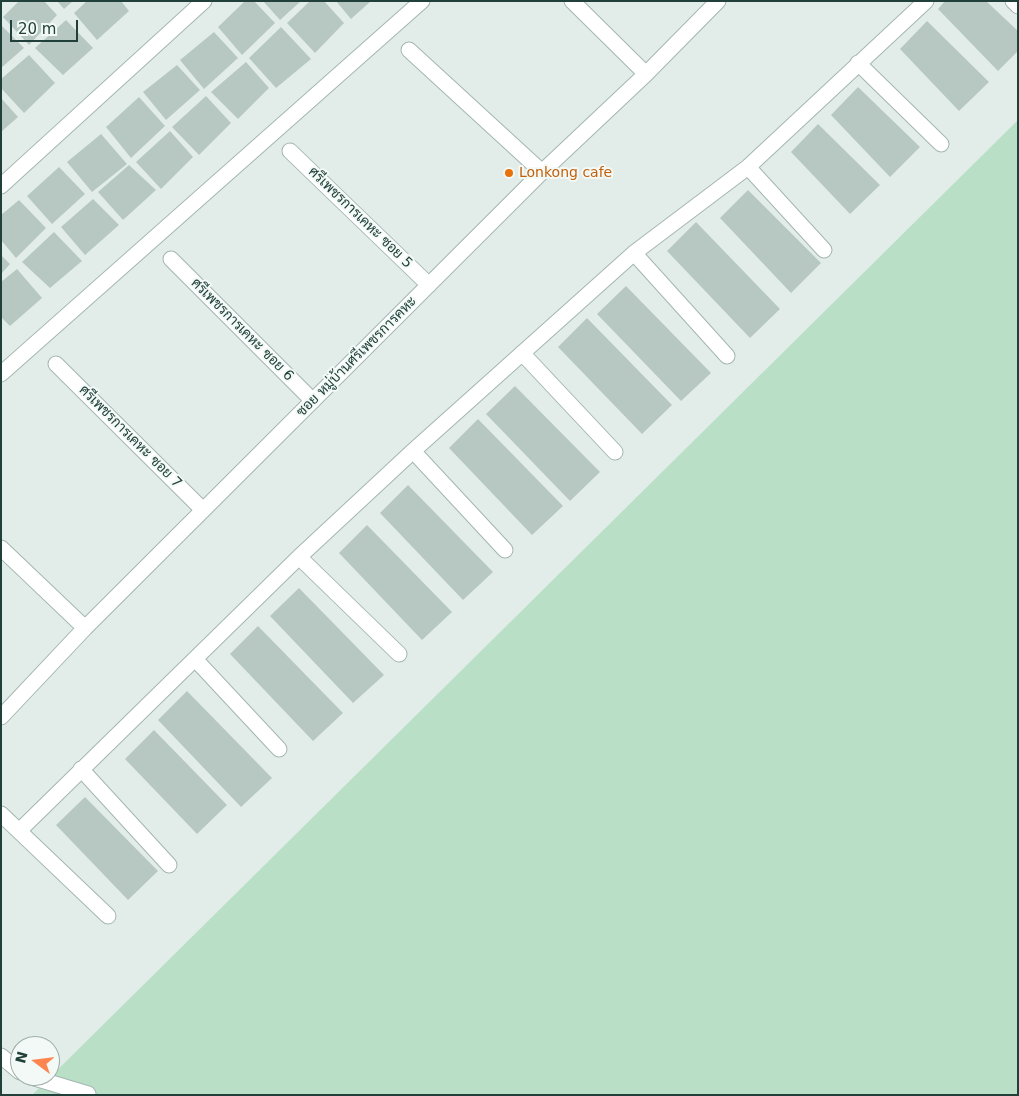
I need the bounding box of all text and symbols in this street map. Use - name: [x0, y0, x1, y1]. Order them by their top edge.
- scale bar: [12, 10, 80, 42]
- text: 20 m: [18, 20, 56, 38]
- street label: ศรีเพชรการเคหะ ซอย 5: [304, 164, 416, 272]
- place label: Lonkong cafe: [519, 165, 612, 181]
- marker: Lonkong cafe: [503, 167, 515, 179]
- street label: ศรีเพชรการเคหะ ซอย 6: [187, 275, 297, 385]
- street label: ซอย หมู่บ้านศรีเพชรการคหะ: [293, 293, 421, 421]
- street label: ศรีเพชรการเคหะ ซอย 7: [75, 382, 185, 492]
- north arrow: [10, 1036, 60, 1086]
- text: N: [12, 1050, 31, 1065]

